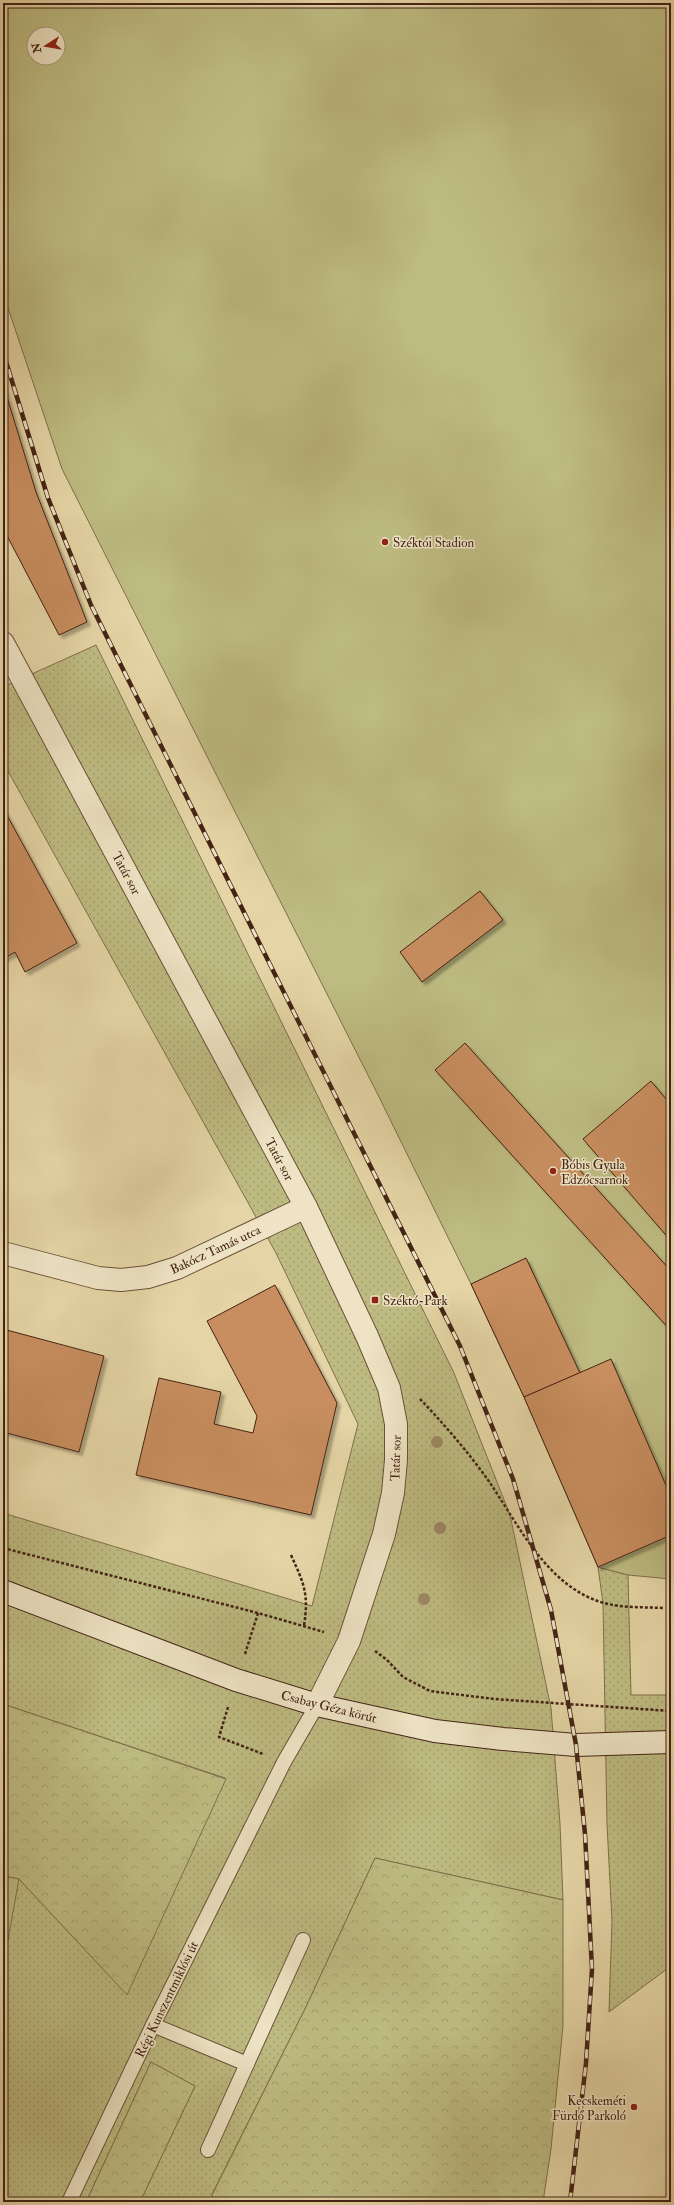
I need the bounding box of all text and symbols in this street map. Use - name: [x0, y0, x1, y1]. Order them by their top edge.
- north arrow: [26, 26, 66, 66]
- text: N: [29, 41, 44, 55]
- place label: Széktói Stadion: [393, 535, 474, 551]
- marker: Széktói Stadion: [380, 537, 390, 547]
- street label: Tatár sor: [108, 849, 144, 898]
- street label: Tatár sor: [261, 1135, 297, 1184]
- place label: Bóbis Gyula Edzőcsarnok: [561, 1157, 629, 1188]
- marker: Bóbis Gyula Edzőcsarnok: [548, 1166, 558, 1176]
- street label: Bakócz Tamás utca: [168, 1222, 264, 1278]
- place label: Széktó-Park: [383, 1293, 448, 1309]
- marker: Széktó-Park: [370, 1295, 380, 1305]
- street label: Tatár sor: [387, 1434, 405, 1481]
- street label: Csabay Géza körút: [279, 1687, 378, 1728]
- street label: Régi Kunszentmiklósi út: [132, 1939, 202, 2060]
- place label: Kecskeméti Fürdő Parkoló: [552, 2093, 627, 2124]
- marker: Kecskeméti Fürdő Parkoló: [629, 2102, 639, 2112]

